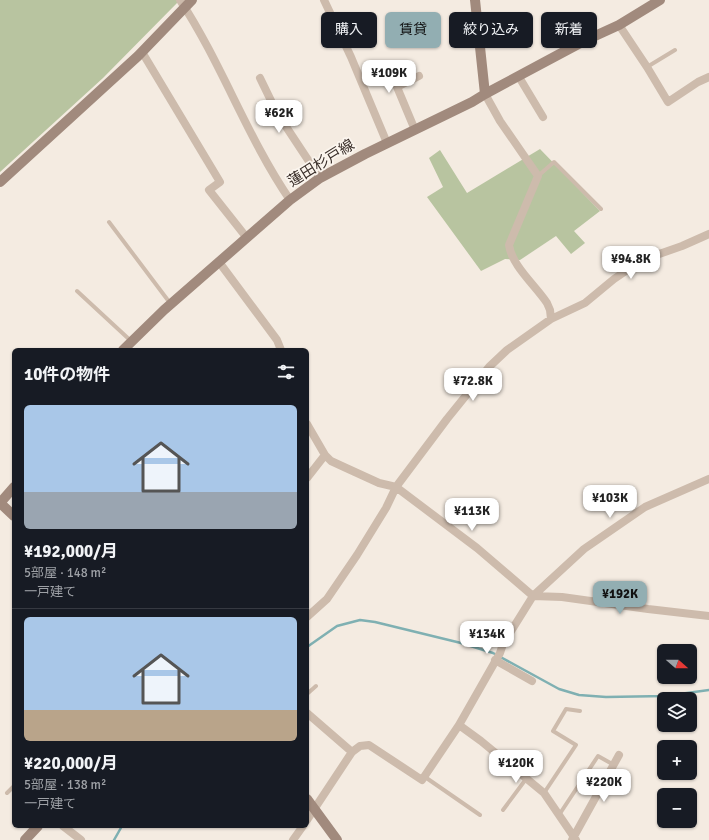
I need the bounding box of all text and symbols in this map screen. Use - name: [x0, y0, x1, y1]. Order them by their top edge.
- chip: 購入: [321, 12, 377, 48]
- chip: 賃貸: [385, 12, 441, 48]
- chip: 絞り込み: [449, 12, 533, 48]
- chip: 新着: [541, 12, 597, 48]
- pin: ¥109K: [361, 60, 417, 94]
- text: ¥109K: [371, 65, 407, 81]
- pin: ¥62K: [255, 100, 303, 134]
- text: ¥62K: [264, 105, 294, 121]
- street label: 蓮田杉戸線: [284, 135, 358, 191]
- pin: ¥94.8K: [598, 246, 664, 280]
- text: ¥94.8K: [611, 251, 651, 267]
- icon: filters: [275, 361, 297, 383]
- text: 10件の物件: [24, 364, 110, 385]
- pin: ¥72.8K: [440, 368, 506, 402]
- text: ¥72.8K: [453, 373, 493, 389]
- icon: home: [125, 431, 197, 503]
- pin: ¥103K: [582, 485, 638, 519]
- text: ¥103K: [592, 490, 628, 506]
- pin: ¥113K: [444, 498, 500, 532]
- text: ¥113K: [454, 503, 490, 519]
- text: ¥192,000/月: [24, 541, 118, 562]
- text: 5部屋 · 148 m²: [24, 565, 106, 581]
- pin: ¥192K: [592, 581, 648, 615]
- text: 一戸建て: [24, 584, 76, 600]
- text: ¥192K: [602, 586, 638, 602]
- pin: ¥134K: [459, 621, 515, 655]
- text: ¥134K: [469, 626, 505, 642]
- icon: home: [125, 643, 197, 715]
- north arrow: [657, 644, 697, 684]
- map controls: [657, 644, 697, 828]
- button: layers: [657, 692, 697, 732]
- button: +: [657, 740, 697, 780]
- pin: ¥120K: [488, 750, 544, 784]
- text: ¥220,000/月: [24, 753, 118, 774]
- text: ¥120K: [498, 755, 534, 771]
- pin: ¥220K: [576, 769, 632, 803]
- text: ¥220K: [586, 774, 622, 790]
- text: 5部屋 · 138 m²: [24, 777, 106, 793]
- button: −: [657, 788, 697, 828]
- text: 一戸建て: [24, 796, 76, 812]

